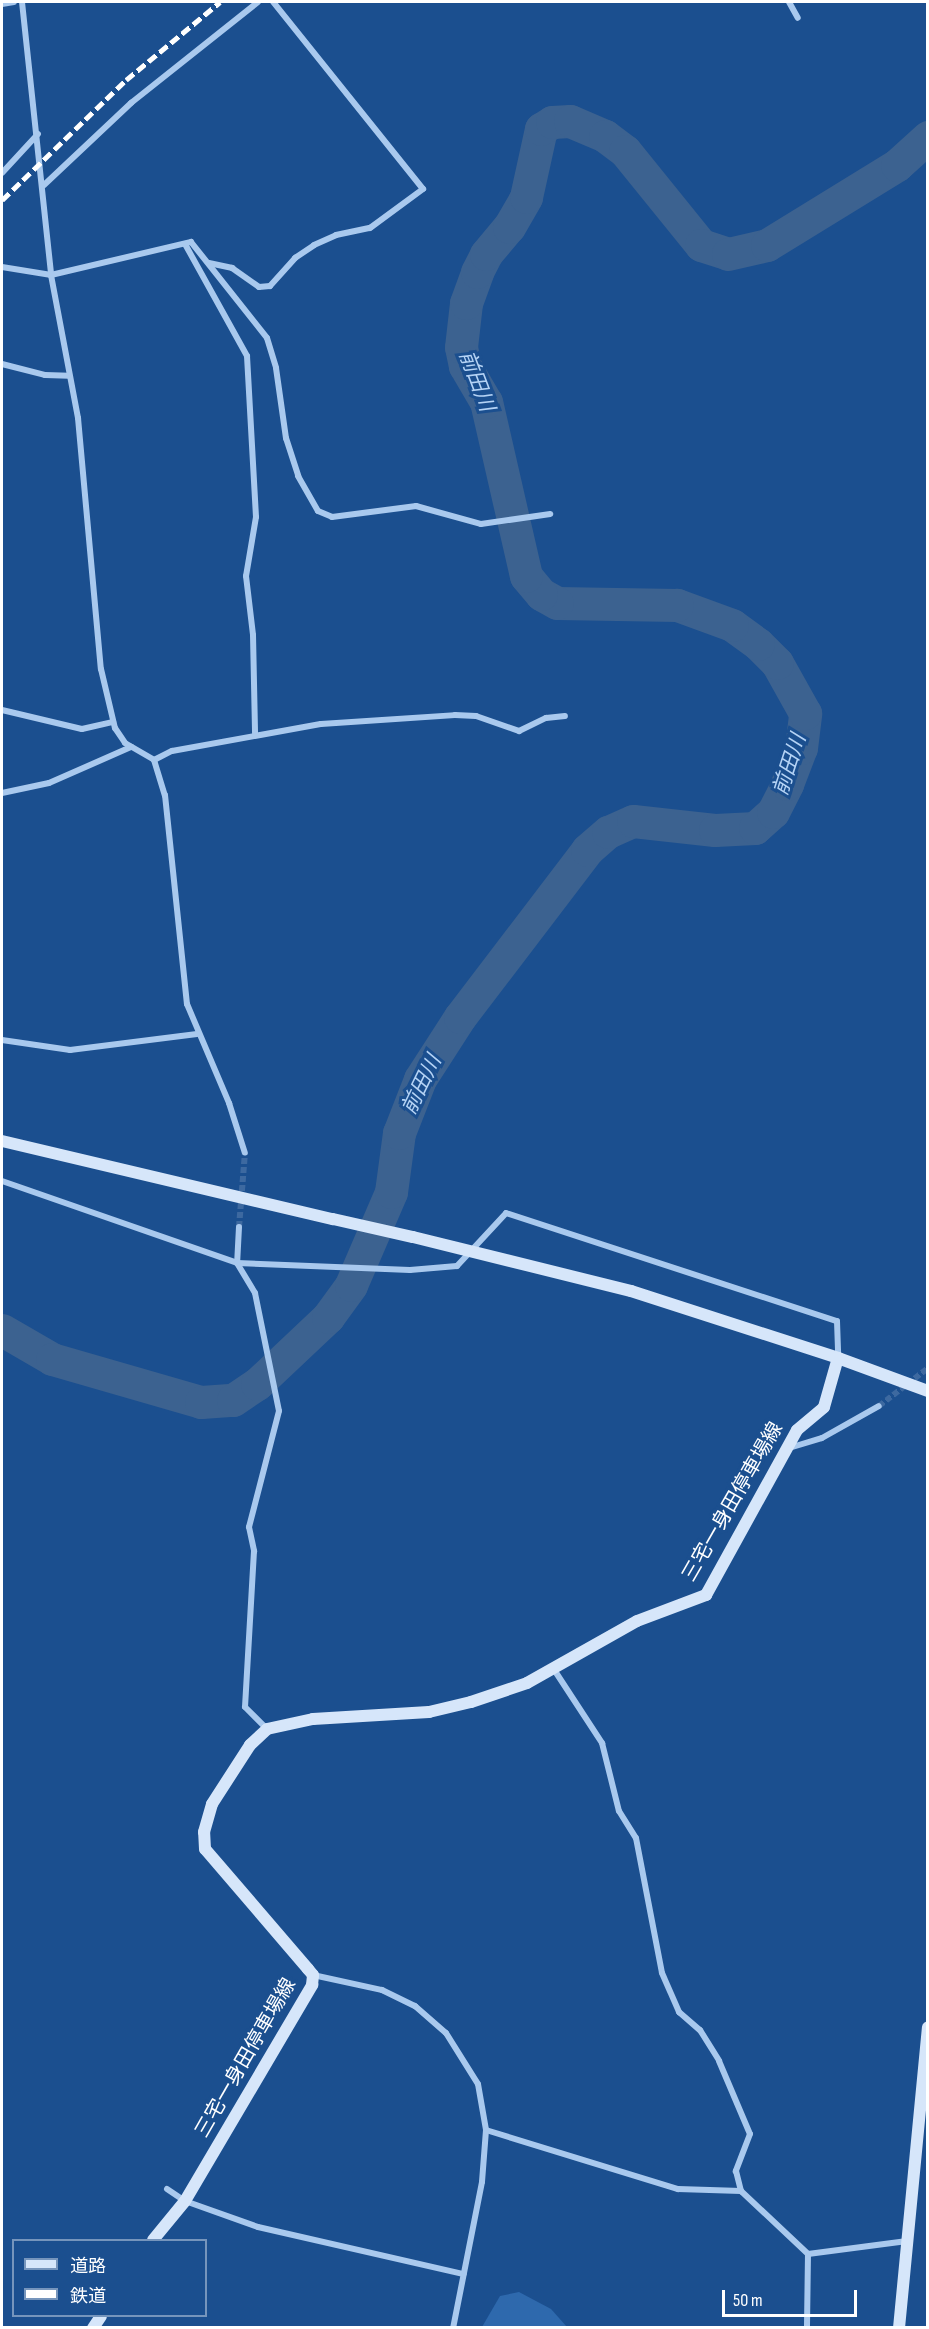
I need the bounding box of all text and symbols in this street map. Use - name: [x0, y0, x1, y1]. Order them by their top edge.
- water label: 前田川: [453, 347, 499, 415]
- water label: 前田川: [768, 731, 812, 799]
- water label: 前田川: [397, 1051, 447, 1119]
- street label: 三宅一身田停車場線: [678, 1418, 788, 1586]
- street label: 三宅一身田停車場線: [191, 1974, 301, 2142]
- legend: [12, 2239, 207, 2317]
- text: 道路: [70, 2256, 106, 2277]
- scale bar: [725, 2278, 860, 2316]
- text: 鉄道: [70, 2286, 106, 2307]
- text: 50 m: [733, 2290, 763, 2311]

